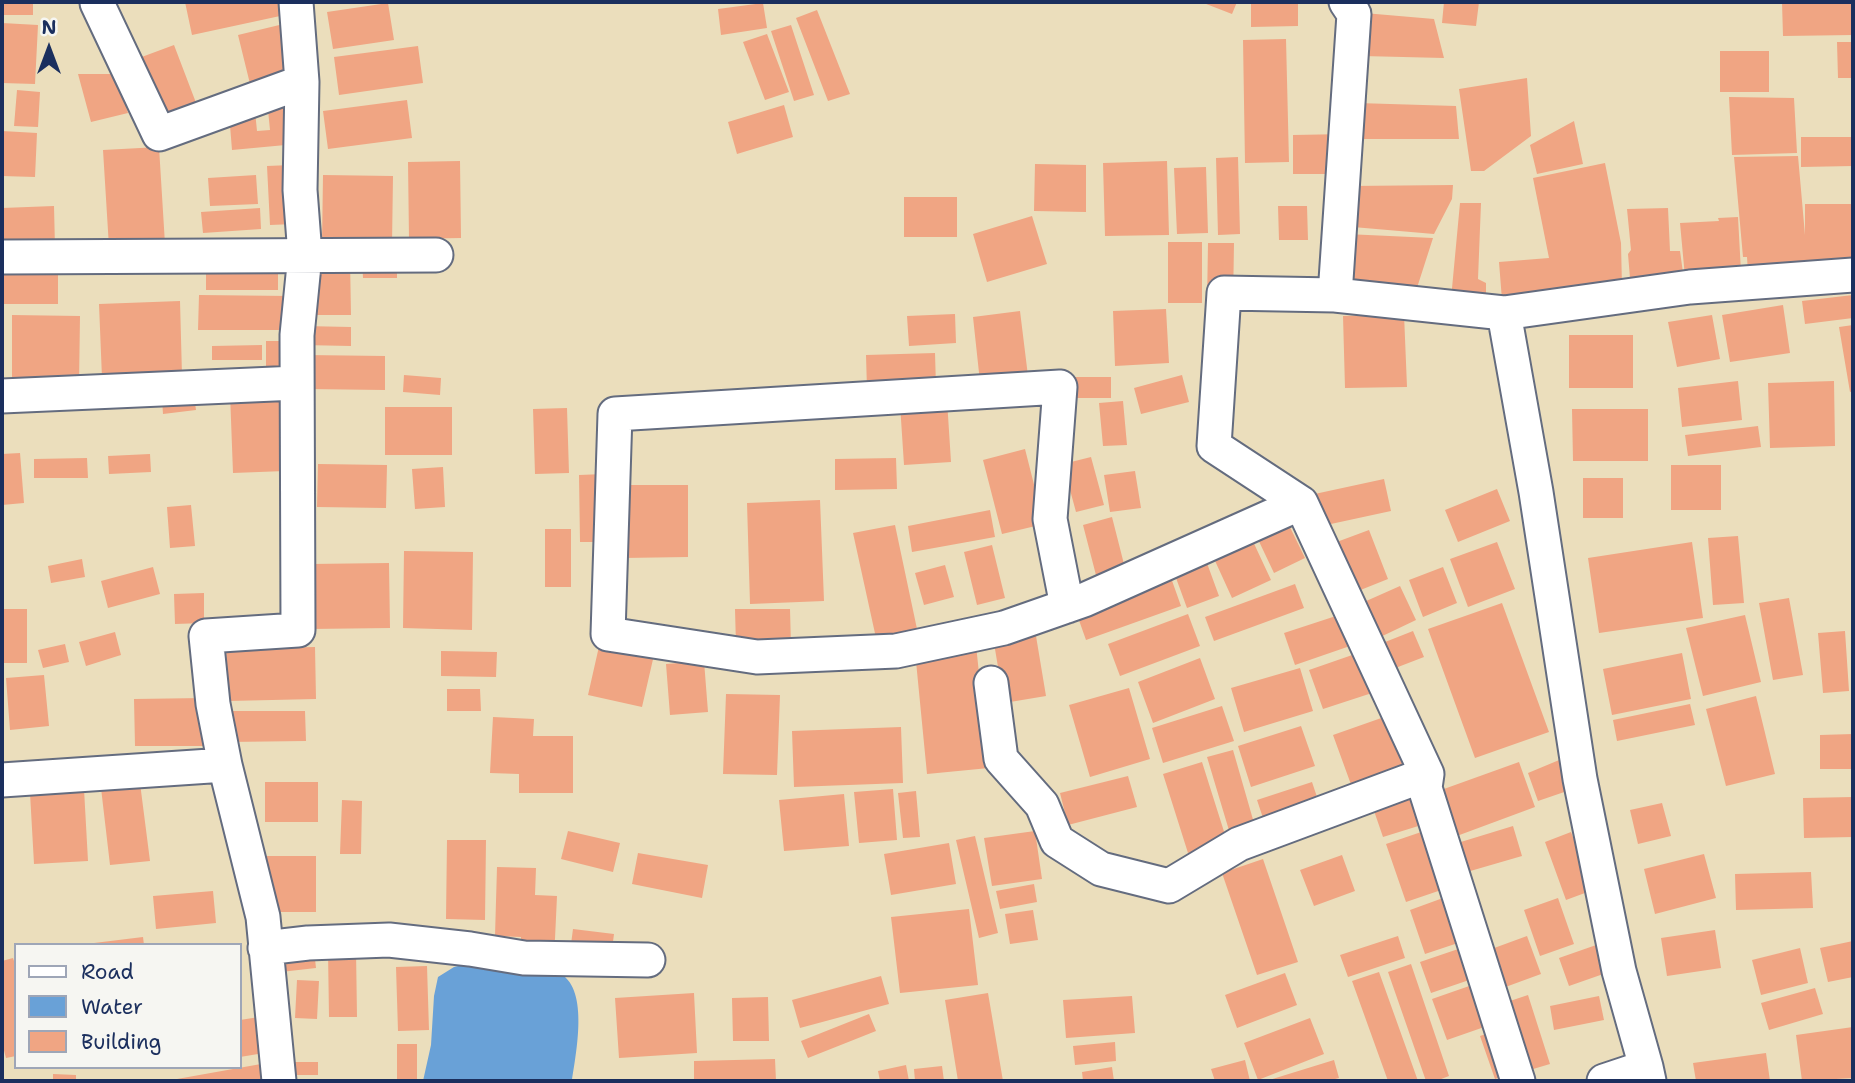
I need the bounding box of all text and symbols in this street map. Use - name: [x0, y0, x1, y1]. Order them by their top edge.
- north arrow: [14, 14, 84, 84]
- text: N: [41, 15, 57, 40]
- legend: [14, 943, 242, 1069]
- text: Road: [81, 958, 134, 986]
- text: Water: [81, 993, 143, 1021]
- text: Building: [81, 1028, 161, 1056]

